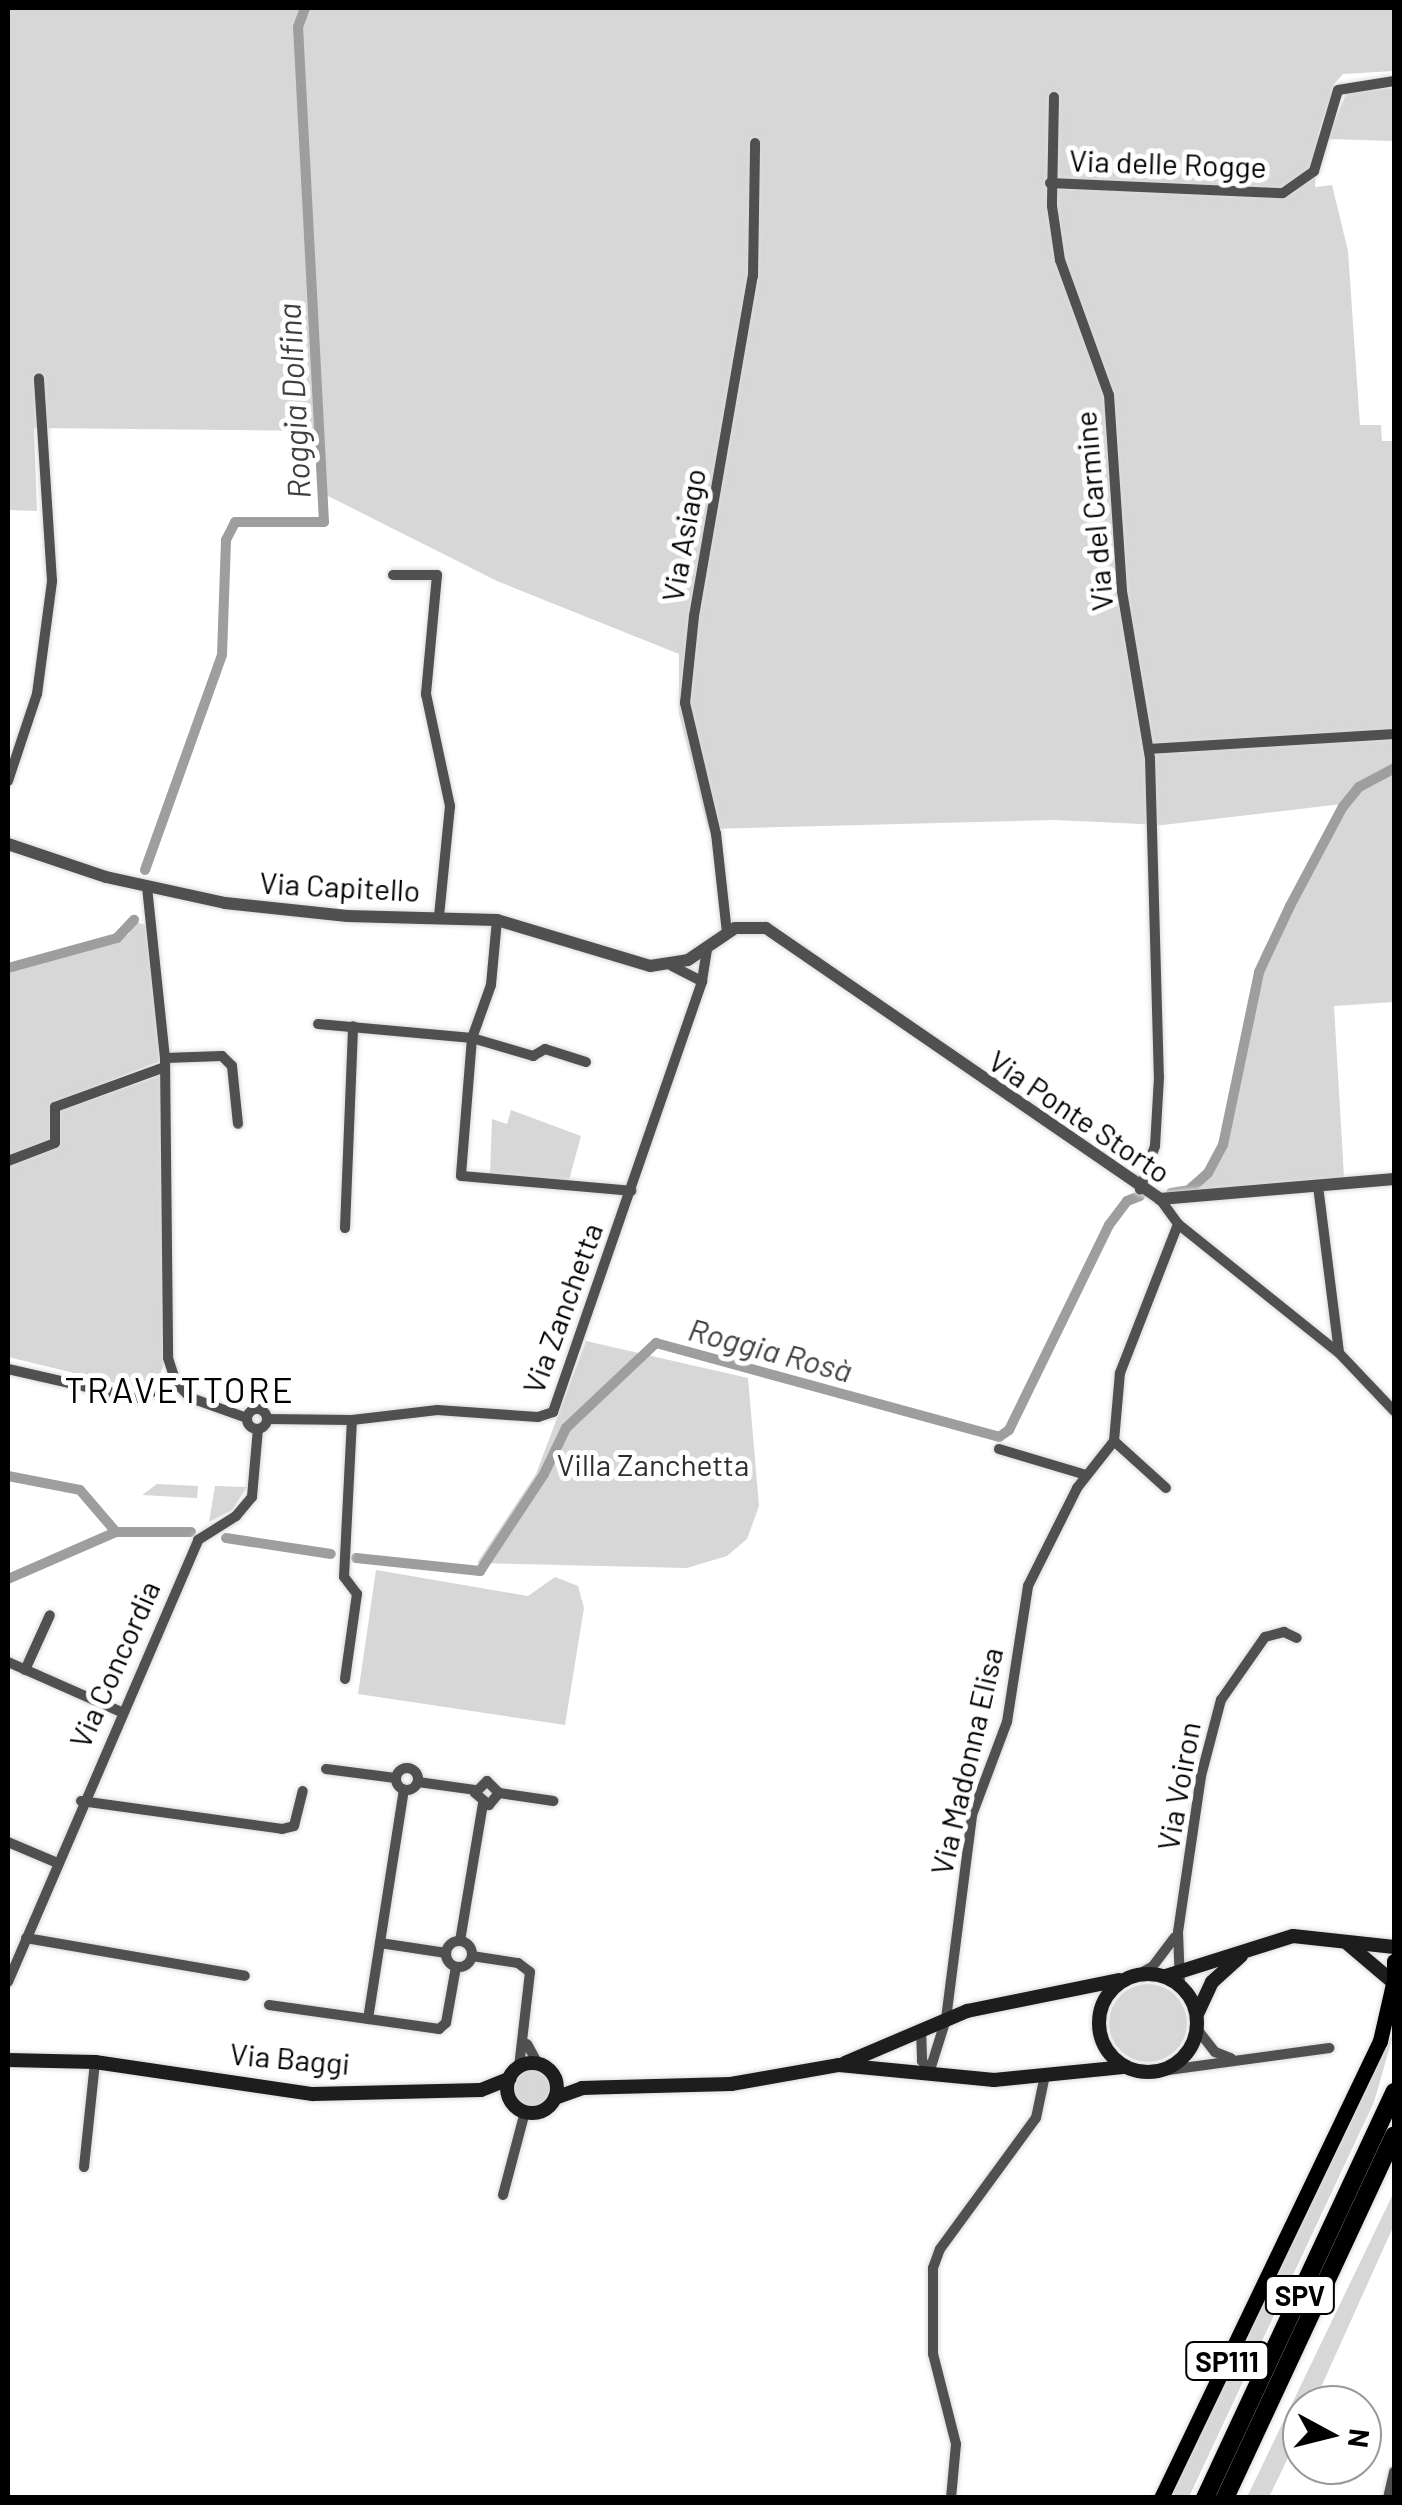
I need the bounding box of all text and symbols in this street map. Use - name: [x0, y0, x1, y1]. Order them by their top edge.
- street label: Via delle Rogge: [1069, 142, 1267, 184]
- water label: Roggia Dolfina: [269, 302, 317, 500]
- street label: Via del Carmine: [1066, 410, 1120, 612]
- street label: Via Asiago: [654, 466, 712, 604]
- street label: Via Capitello: [259, 864, 421, 908]
- street label: Via Ponte Storto: [982, 1042, 1178, 1190]
- street label: Via Zanchetta: [514, 1218, 610, 1398]
- water label: Roggia Rosà: [684, 1309, 856, 1389]
- district label: TRAVETTORE: [64, 1368, 296, 1410]
- park label: Villa Zanchetta: [557, 1446, 749, 1482]
- street label: Via Concordia: [61, 1575, 167, 1753]
- street label: Via Madonna Elisa: [922, 1644, 1010, 1878]
- street label: Via Voiron: [1149, 1719, 1207, 1853]
- street label: Via Baggi: [228, 2035, 352, 2081]
- road number: SPV: [1262, 2272, 1338, 2318]
- road number: SP111: [1184, 2338, 1270, 2384]
- north arrow: [1282, 2385, 1382, 2485]
- text: N: [1342, 2427, 1378, 2450]

